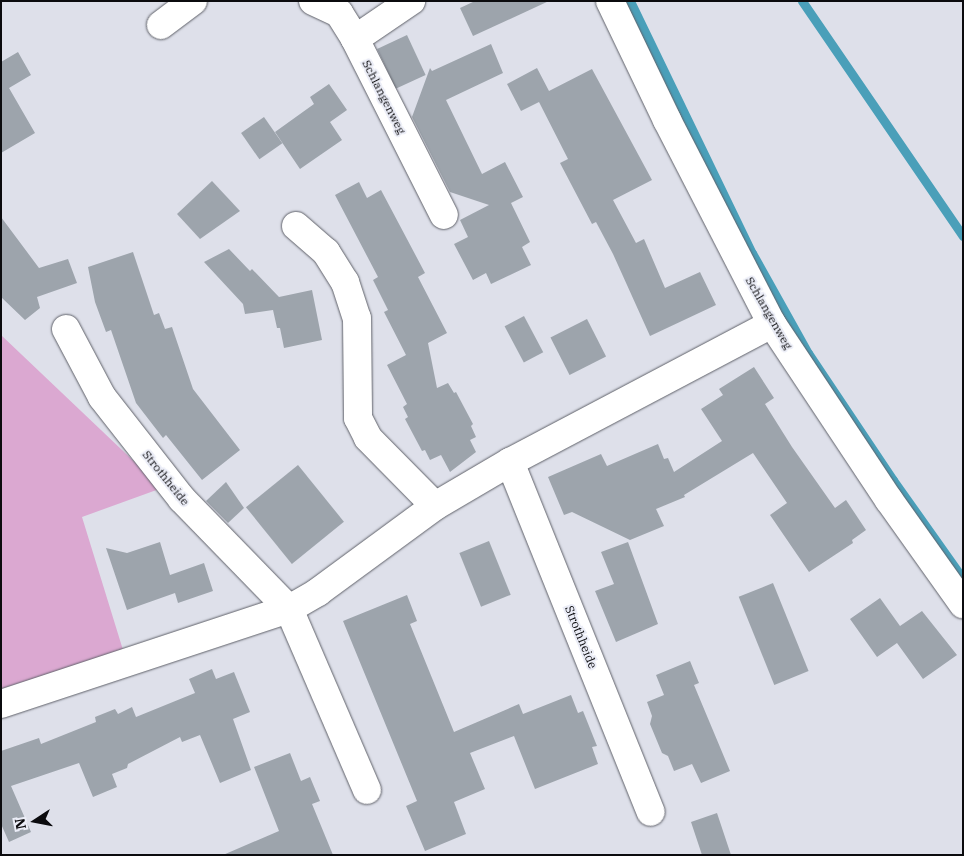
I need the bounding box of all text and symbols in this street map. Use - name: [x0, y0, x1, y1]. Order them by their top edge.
- street label: Schlangenweg: [359, 58, 409, 136]
- street label: Schlangenweg: [742, 274, 796, 352]
- street label: Strothheide: [139, 448, 193, 508]
- street label: Strothheide: [562, 603, 600, 671]
- north arrow: [10, 796, 60, 846]
- text: N: [10, 817, 30, 831]

